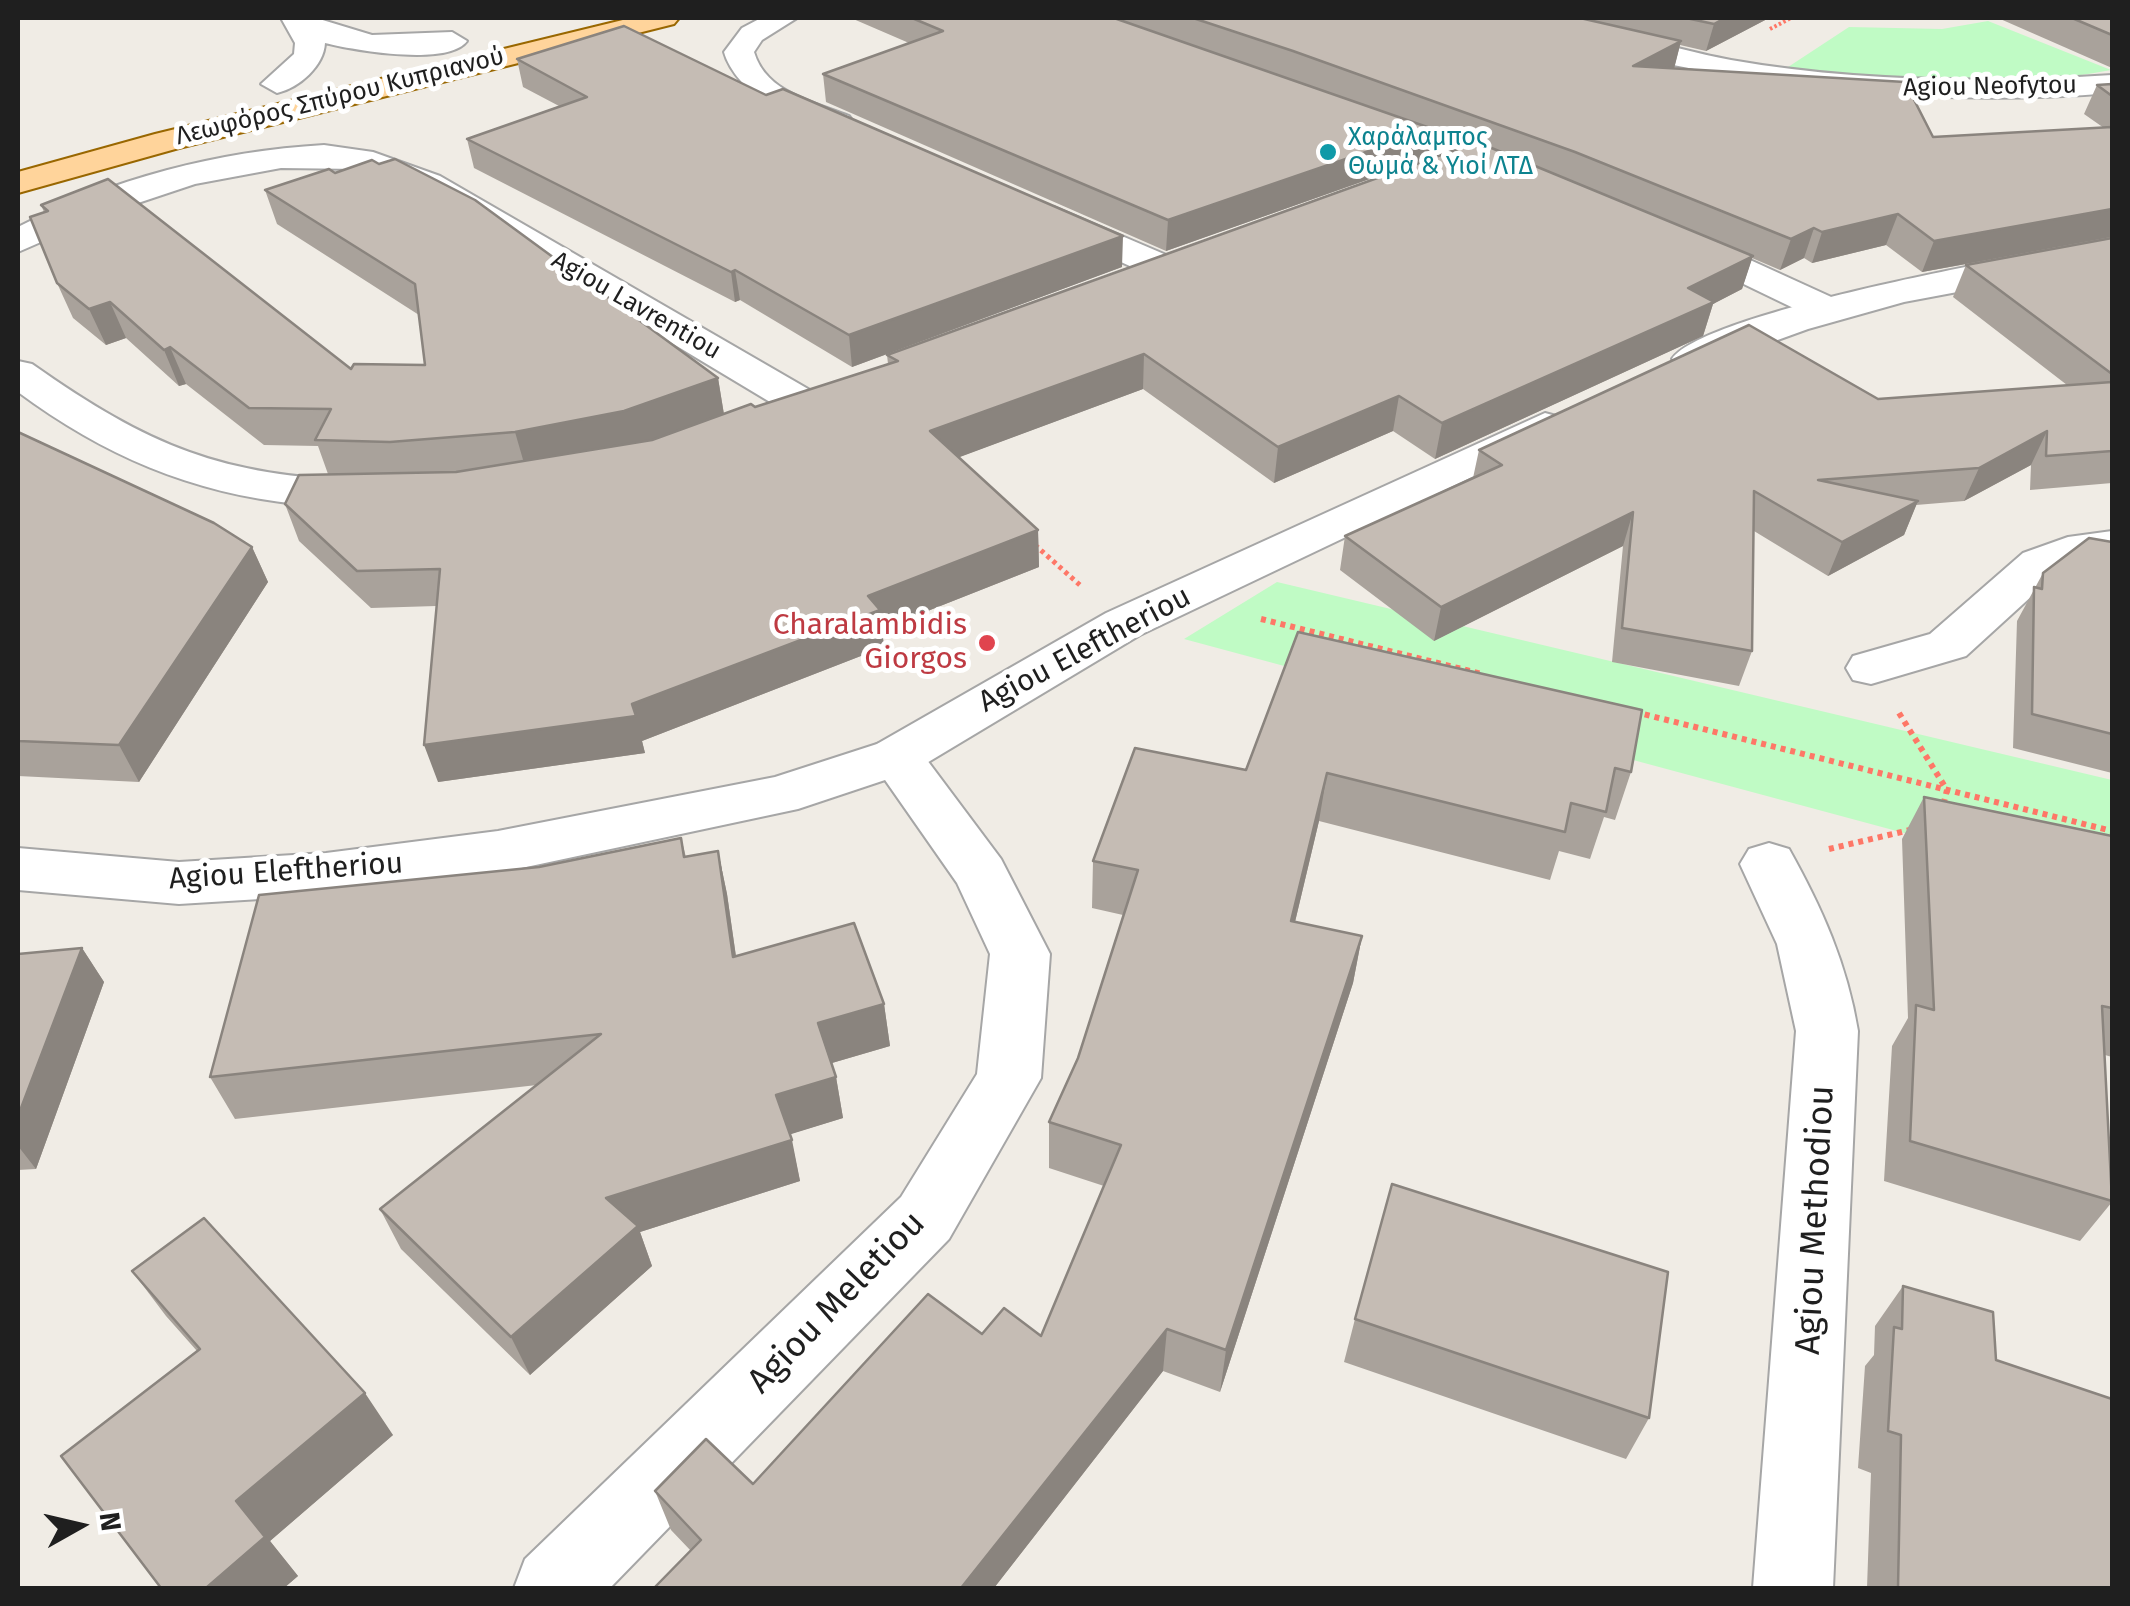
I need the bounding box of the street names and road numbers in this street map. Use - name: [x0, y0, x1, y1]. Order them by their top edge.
- street label: Λεωφόρος Σπύρου Κυπριανού: [173, 42, 507, 152]
- street label: Agiou Neofytou: [1903, 70, 2077, 104]
- street label: Agiou Lavrentiou: [546, 245, 726, 367]
- street label: Agiou Eleftheriou: [973, 579, 1197, 721]
- street label: Agiou Eleftheriou: [168, 846, 404, 898]
- street label: Agiou Methodiou: [1788, 1084, 1844, 1356]
- street label: Agiou Meletiou: [740, 1203, 934, 1403]

